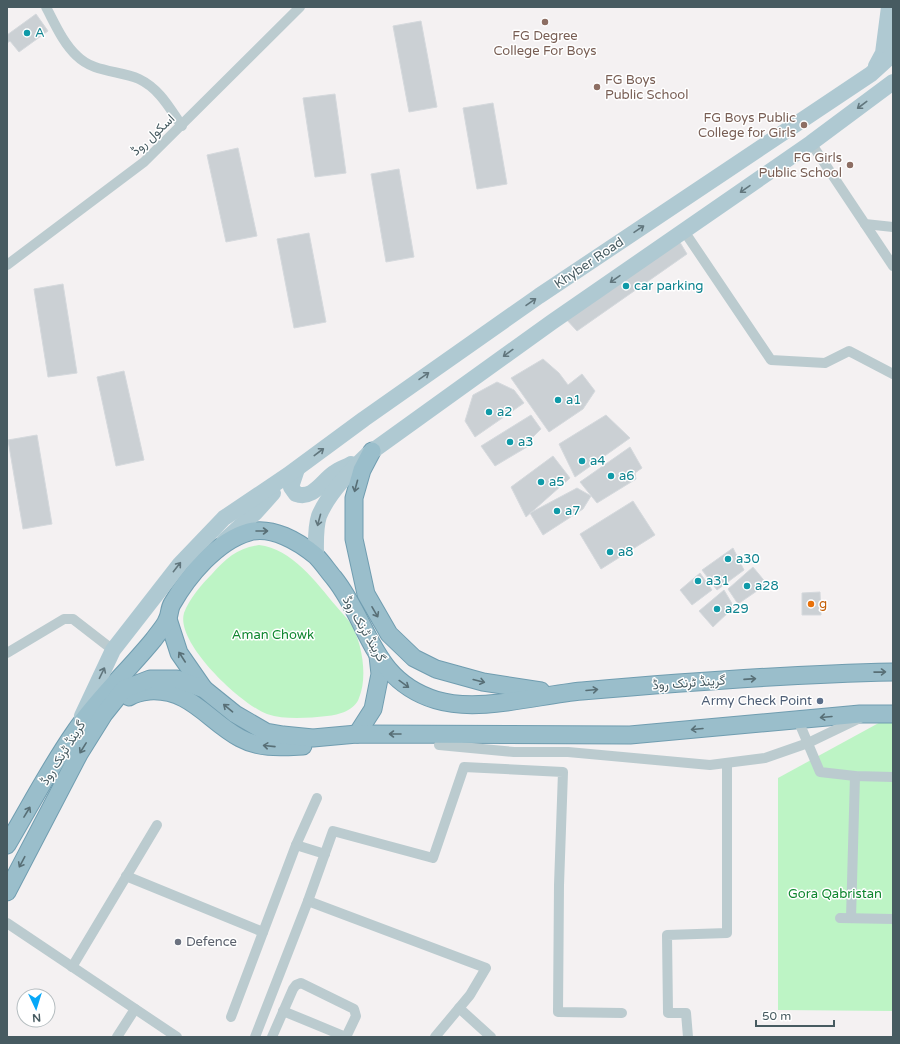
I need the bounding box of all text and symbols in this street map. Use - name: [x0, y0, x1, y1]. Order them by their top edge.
- marker: FG Degree College For Boys: [540, 17, 550, 27]
- place label: A: [35, 25, 45, 41]
- marker: A: [22, 28, 32, 38]
- place label: FG Degree College For Boys: [493, 28, 597, 59]
- place label: FG Boys Public School: [605, 72, 688, 103]
- marker: FG Boys Public School: [592, 82, 602, 92]
- one-way arrow: [856, 101, 867, 109]
- place label: FG Boys Public College for Girls: [698, 110, 796, 141]
- street label: اسکول روڈ: [128, 111, 178, 159]
- marker: FG Boys Public College for Girls: [799, 120, 809, 130]
- place label: FG Girls Public School: [759, 150, 842, 181]
- marker: FG Girls Public School: [845, 160, 855, 170]
- one-way arrow: [739, 185, 750, 193]
- one-way arrow: [633, 225, 645, 233]
- street label: Khyber Road: [551, 234, 627, 292]
- one-way arrow: [609, 275, 620, 283]
- place label: car parking: [634, 278, 704, 294]
- marker: car parking: [621, 281, 631, 291]
- one-way arrow: [525, 298, 536, 306]
- one-way arrow: [503, 349, 514, 357]
- one-way arrow: [419, 372, 430, 380]
- place label: a1: [566, 392, 581, 408]
- marker: a1: [553, 395, 563, 405]
- place label: a2: [497, 404, 512, 420]
- marker: a2: [484, 407, 494, 417]
- place label: a3: [518, 434, 533, 450]
- marker: a3: [505, 437, 515, 447]
- one-way arrow: [313, 448, 324, 456]
- place label: a4: [590, 453, 605, 469]
- marker: a4: [577, 456, 587, 466]
- place label: a6: [619, 468, 634, 484]
- marker: a6: [606, 471, 616, 481]
- place label: a5: [549, 474, 564, 490]
- marker: a5: [536, 477, 546, 487]
- one-way arrow: [352, 479, 360, 492]
- place label: a7: [565, 503, 580, 519]
- marker: a7: [552, 506, 562, 516]
- one-way arrow: [315, 513, 322, 526]
- one-way arrow: [255, 527, 268, 535]
- place label: a8: [618, 544, 633, 560]
- marker: a8: [605, 547, 615, 557]
- place label: a30: [736, 551, 760, 567]
- marker: a30: [723, 554, 733, 564]
- one-way arrow: [173, 562, 181, 573]
- place label: a31: [706, 573, 730, 589]
- marker: a31: [693, 576, 703, 586]
- place label: a28: [755, 578, 779, 594]
- marker: a28: [742, 581, 752, 591]
- street label: گرینڈ ٹرنک روڈ: [339, 593, 389, 665]
- place label: g: [819, 596, 827, 612]
- marker: g: [806, 599, 816, 609]
- place label: a29: [725, 601, 749, 617]
- marker: a29: [712, 604, 722, 614]
- one-way arrow: [372, 606, 380, 618]
- park label: Aman Chowk: [232, 627, 314, 643]
- one-way arrow: [178, 652, 186, 663]
- one-way arrow: [99, 668, 106, 680]
- one-way arrow: [873, 668, 886, 676]
- street label: گرینڈ ٹرنک روڈ: [652, 672, 726, 694]
- one-way arrow: [743, 676, 756, 683]
- one-way arrow: [473, 678, 486, 685]
- one-way arrow: [398, 680, 409, 689]
- one-way arrow: [585, 687, 598, 694]
- place label: Army Check Point: [701, 693, 812, 709]
- marker: Army Check Point: [815, 696, 825, 706]
- one-way arrow: [222, 703, 233, 712]
- one-way arrow: [820, 714, 833, 721]
- street label: گرینڈ ٹرنک روڈ: [37, 718, 89, 788]
- one-way arrow: [691, 725, 704, 733]
- one-way arrow: [389, 730, 402, 738]
- one-way arrow: [79, 742, 87, 753]
- one-way arrow: [263, 743, 276, 750]
- one-way arrow: [23, 807, 31, 818]
- one-way arrow: [18, 856, 26, 868]
- park label: Gora Qabristan: [788, 886, 882, 902]
- place label: Defence: [186, 934, 237, 950]
- marker: Defence: [173, 937, 183, 947]
- north arrow: [16, 988, 56, 1028]
- scale bar: [756, 1002, 834, 1028]
- text: 50 m: [762, 1009, 791, 1023]
- text: N: [32, 1011, 42, 1024]

